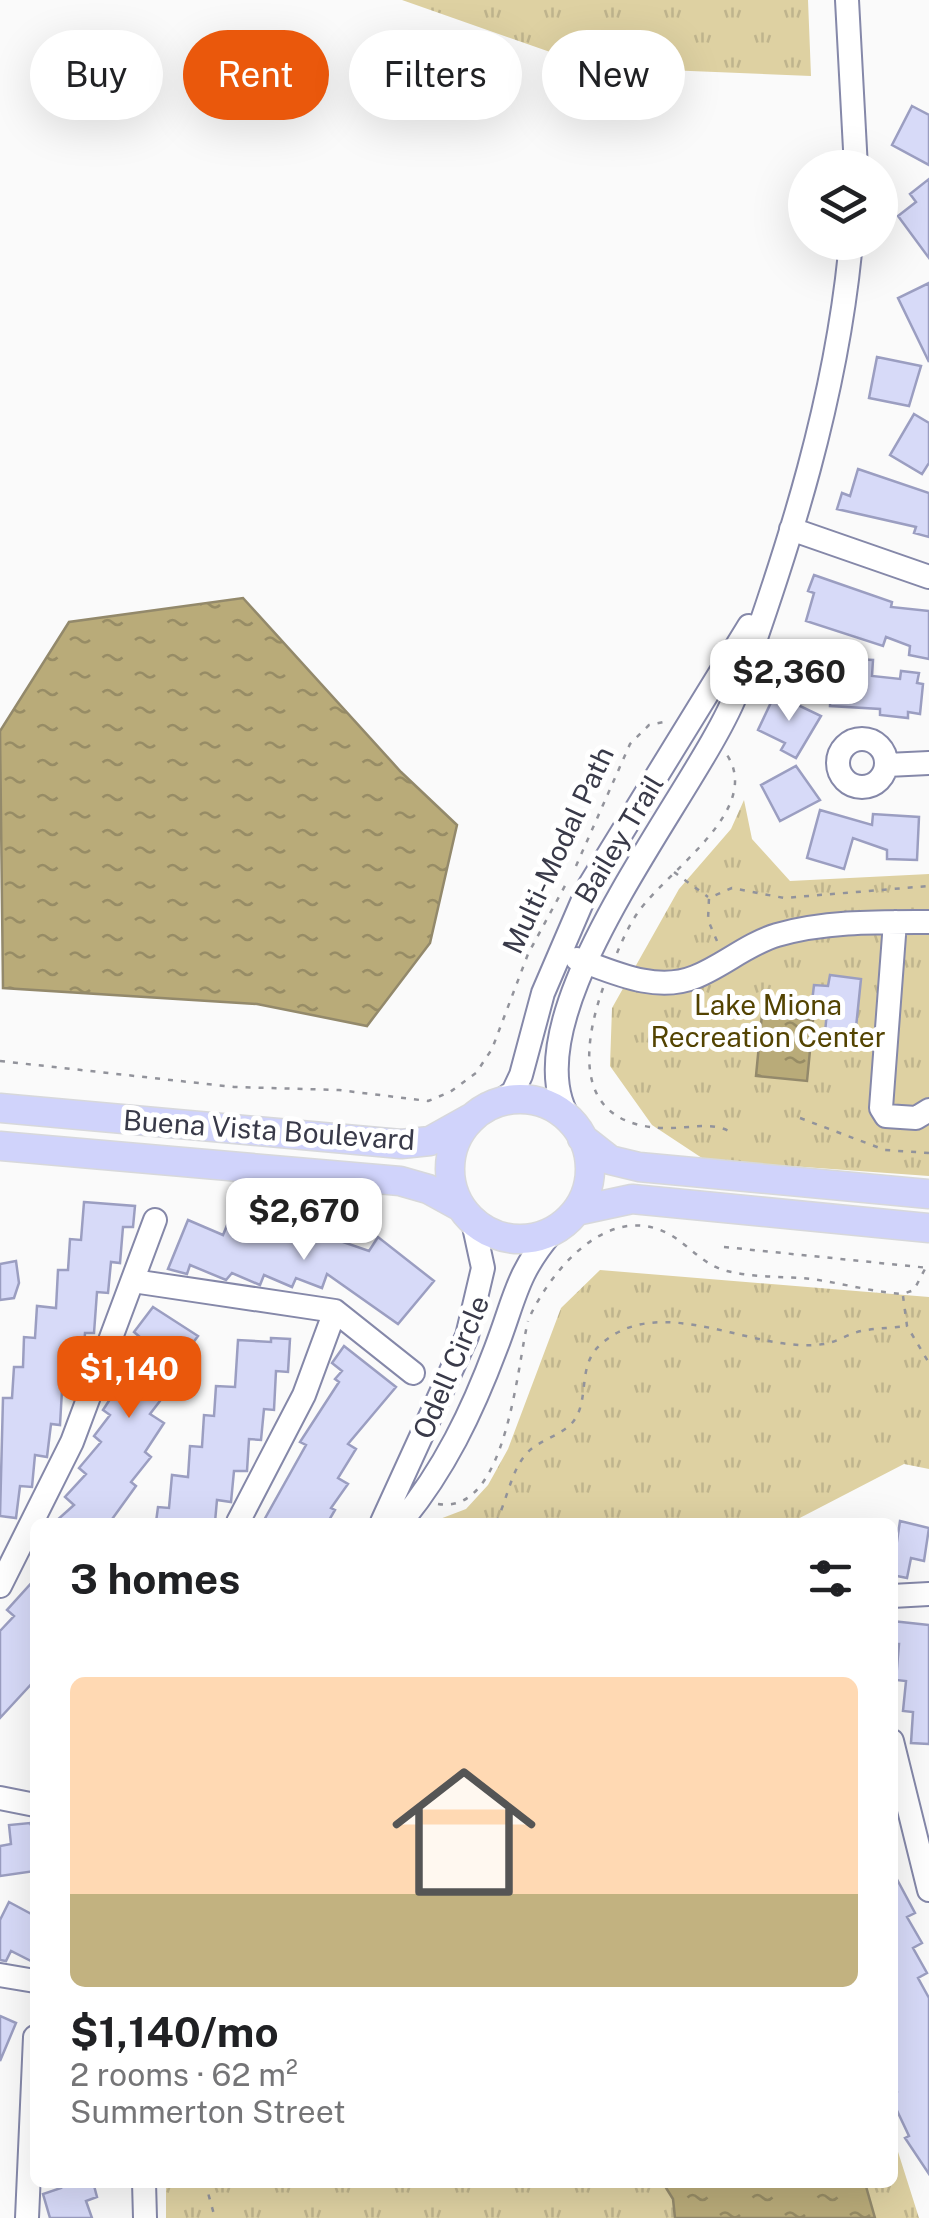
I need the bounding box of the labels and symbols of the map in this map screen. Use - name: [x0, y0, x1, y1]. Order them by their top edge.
- pin: $2,360: [708, 639, 870, 724]
- street label: Multi-Modal Path: [495, 741, 620, 958]
- street label: Bailey Trail: [567, 769, 670, 909]
- park label: Lake Miona Recreation Center: [650, 988, 886, 1053]
- street label: Buena Vista Boulevard: [122, 1103, 416, 1156]
- pin: $2,670: [223, 1178, 385, 1263]
- street label: Odell Circle: [406, 1290, 495, 1443]
- pin: $1,140: [48, 1336, 210, 1421]

